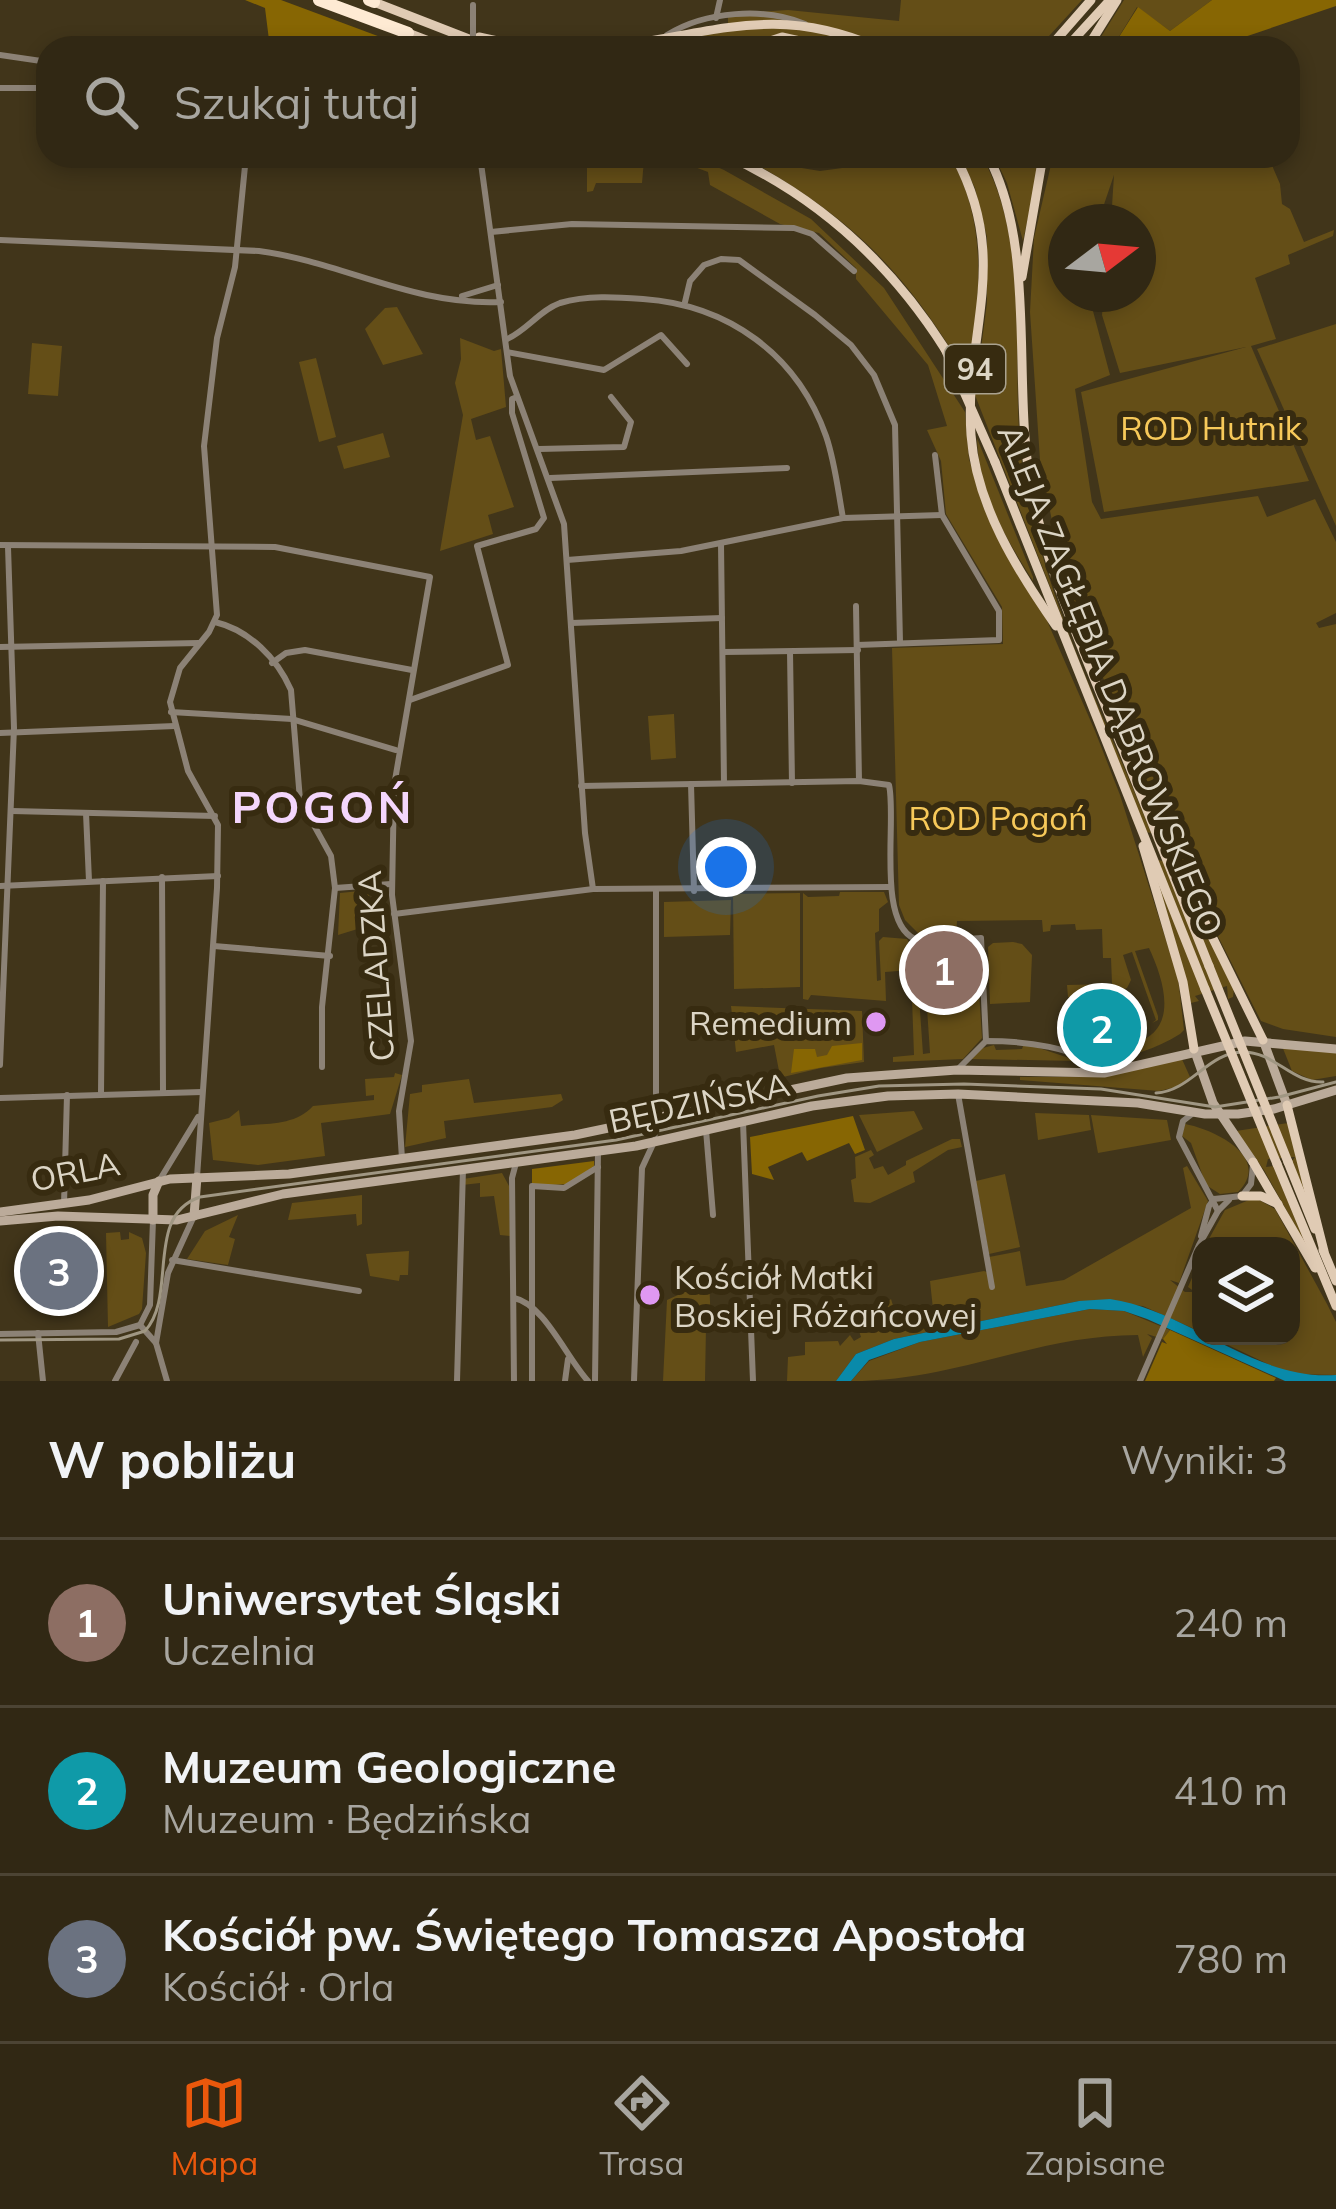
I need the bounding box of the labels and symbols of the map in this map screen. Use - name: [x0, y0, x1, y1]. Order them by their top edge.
- north arrow: [1048, 204, 1156, 312]
- road number: 94: [945, 345, 1005, 393]
- park label: ROD Hutnik: [1120, 407, 1303, 448]
- street label: ALEJA ZAGŁĘBIA DĄBROWSKIEGO: [989, 418, 1233, 942]
- district label: POGOŃ: [232, 778, 414, 834]
- park label: ROD Pogoń: [908, 797, 1088, 838]
- your location: [696, 837, 756, 897]
- street label: CZELADZKA: [348, 869, 402, 1063]
- pin: 1: [905, 925, 983, 1015]
- pin: 2: [1063, 983, 1141, 1073]
- place label: Remedium: [689, 1002, 852, 1043]
- marker: Remedium: [863, 1009, 889, 1035]
- street label: BĘDZIŃSKA: [605, 1063, 793, 1141]
- street label: ORLA: [27, 1142, 123, 1200]
- pin: 3: [20, 1226, 98, 1316]
- place label: Kościół Matki Boskiej Różańcowej: [674, 1256, 977, 1335]
- marker: Kościół Matki Boskiej Różańcowej: [637, 1282, 663, 1308]

